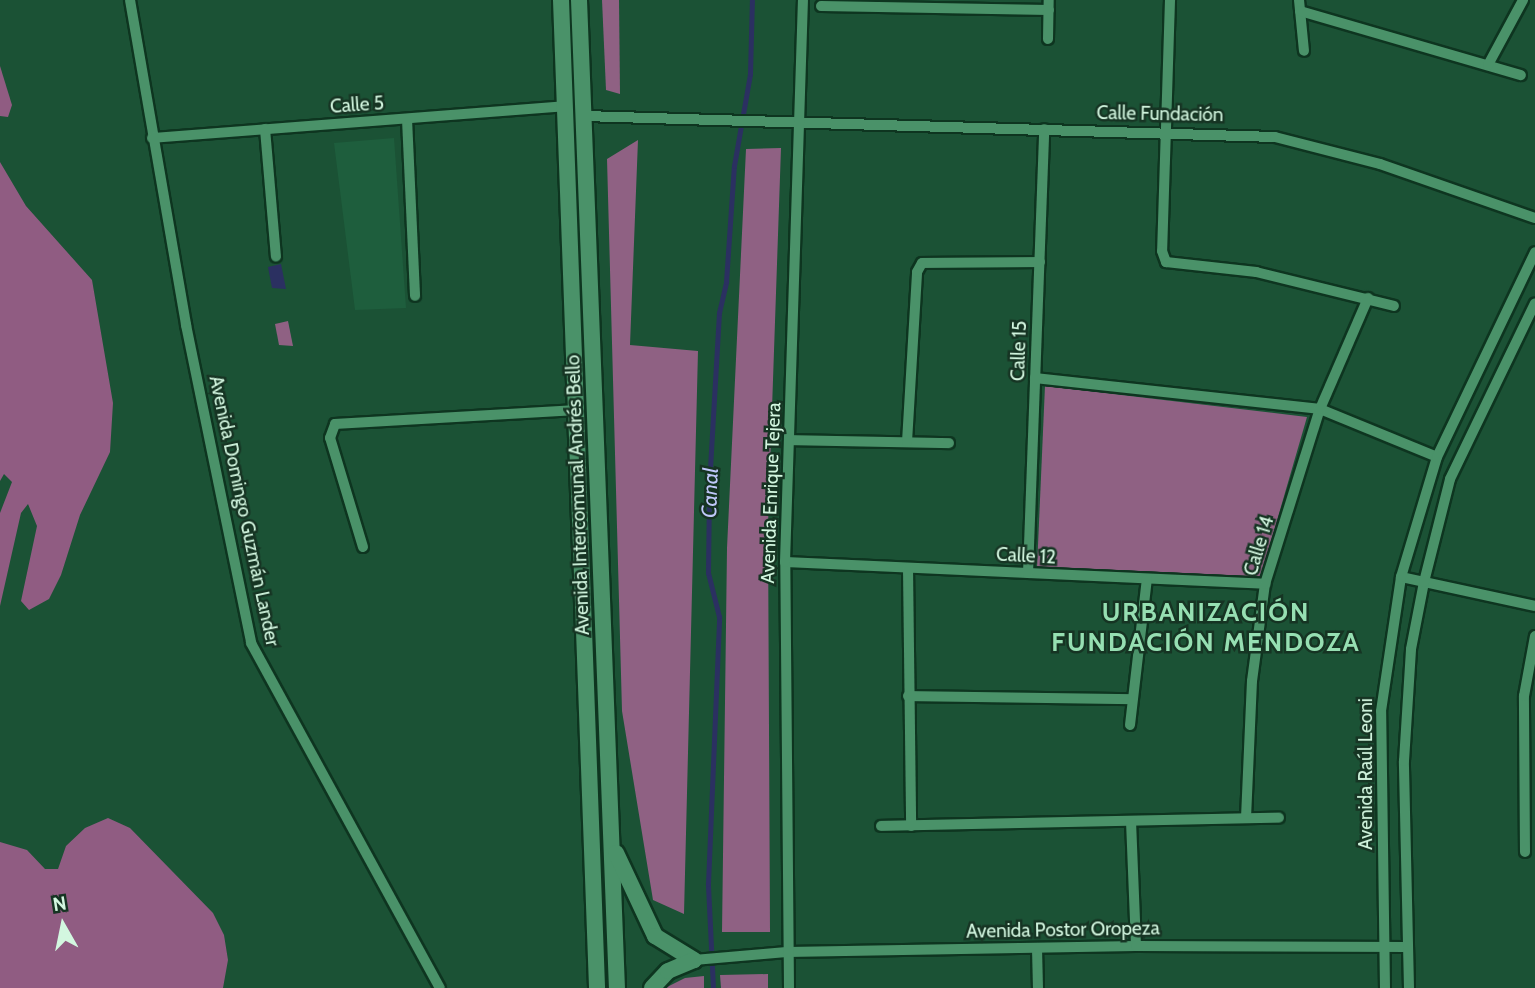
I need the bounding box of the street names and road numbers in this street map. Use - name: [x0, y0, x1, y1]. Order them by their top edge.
- street label: Calle 5: [329, 92, 385, 118]
- street label: Calle Fundación: [1096, 101, 1224, 127]
- street label: Calle 15: [1007, 321, 1031, 381]
- street label: Avenida Intercomunal Andrés Bello: [562, 354, 594, 636]
- street label: Avenida Domingo Guzmán Lander: [204, 374, 284, 648]
- street label: Avenida Enrique Tejera: [756, 402, 786, 584]
- street label: Calle 14: [1239, 514, 1279, 578]
- street label: Calle 12: [996, 543, 1056, 569]
- street label: Avenida Raúl Leoni: [1355, 698, 1377, 850]
- street label: Avenida Postor Oropeza: [966, 917, 1160, 943]

